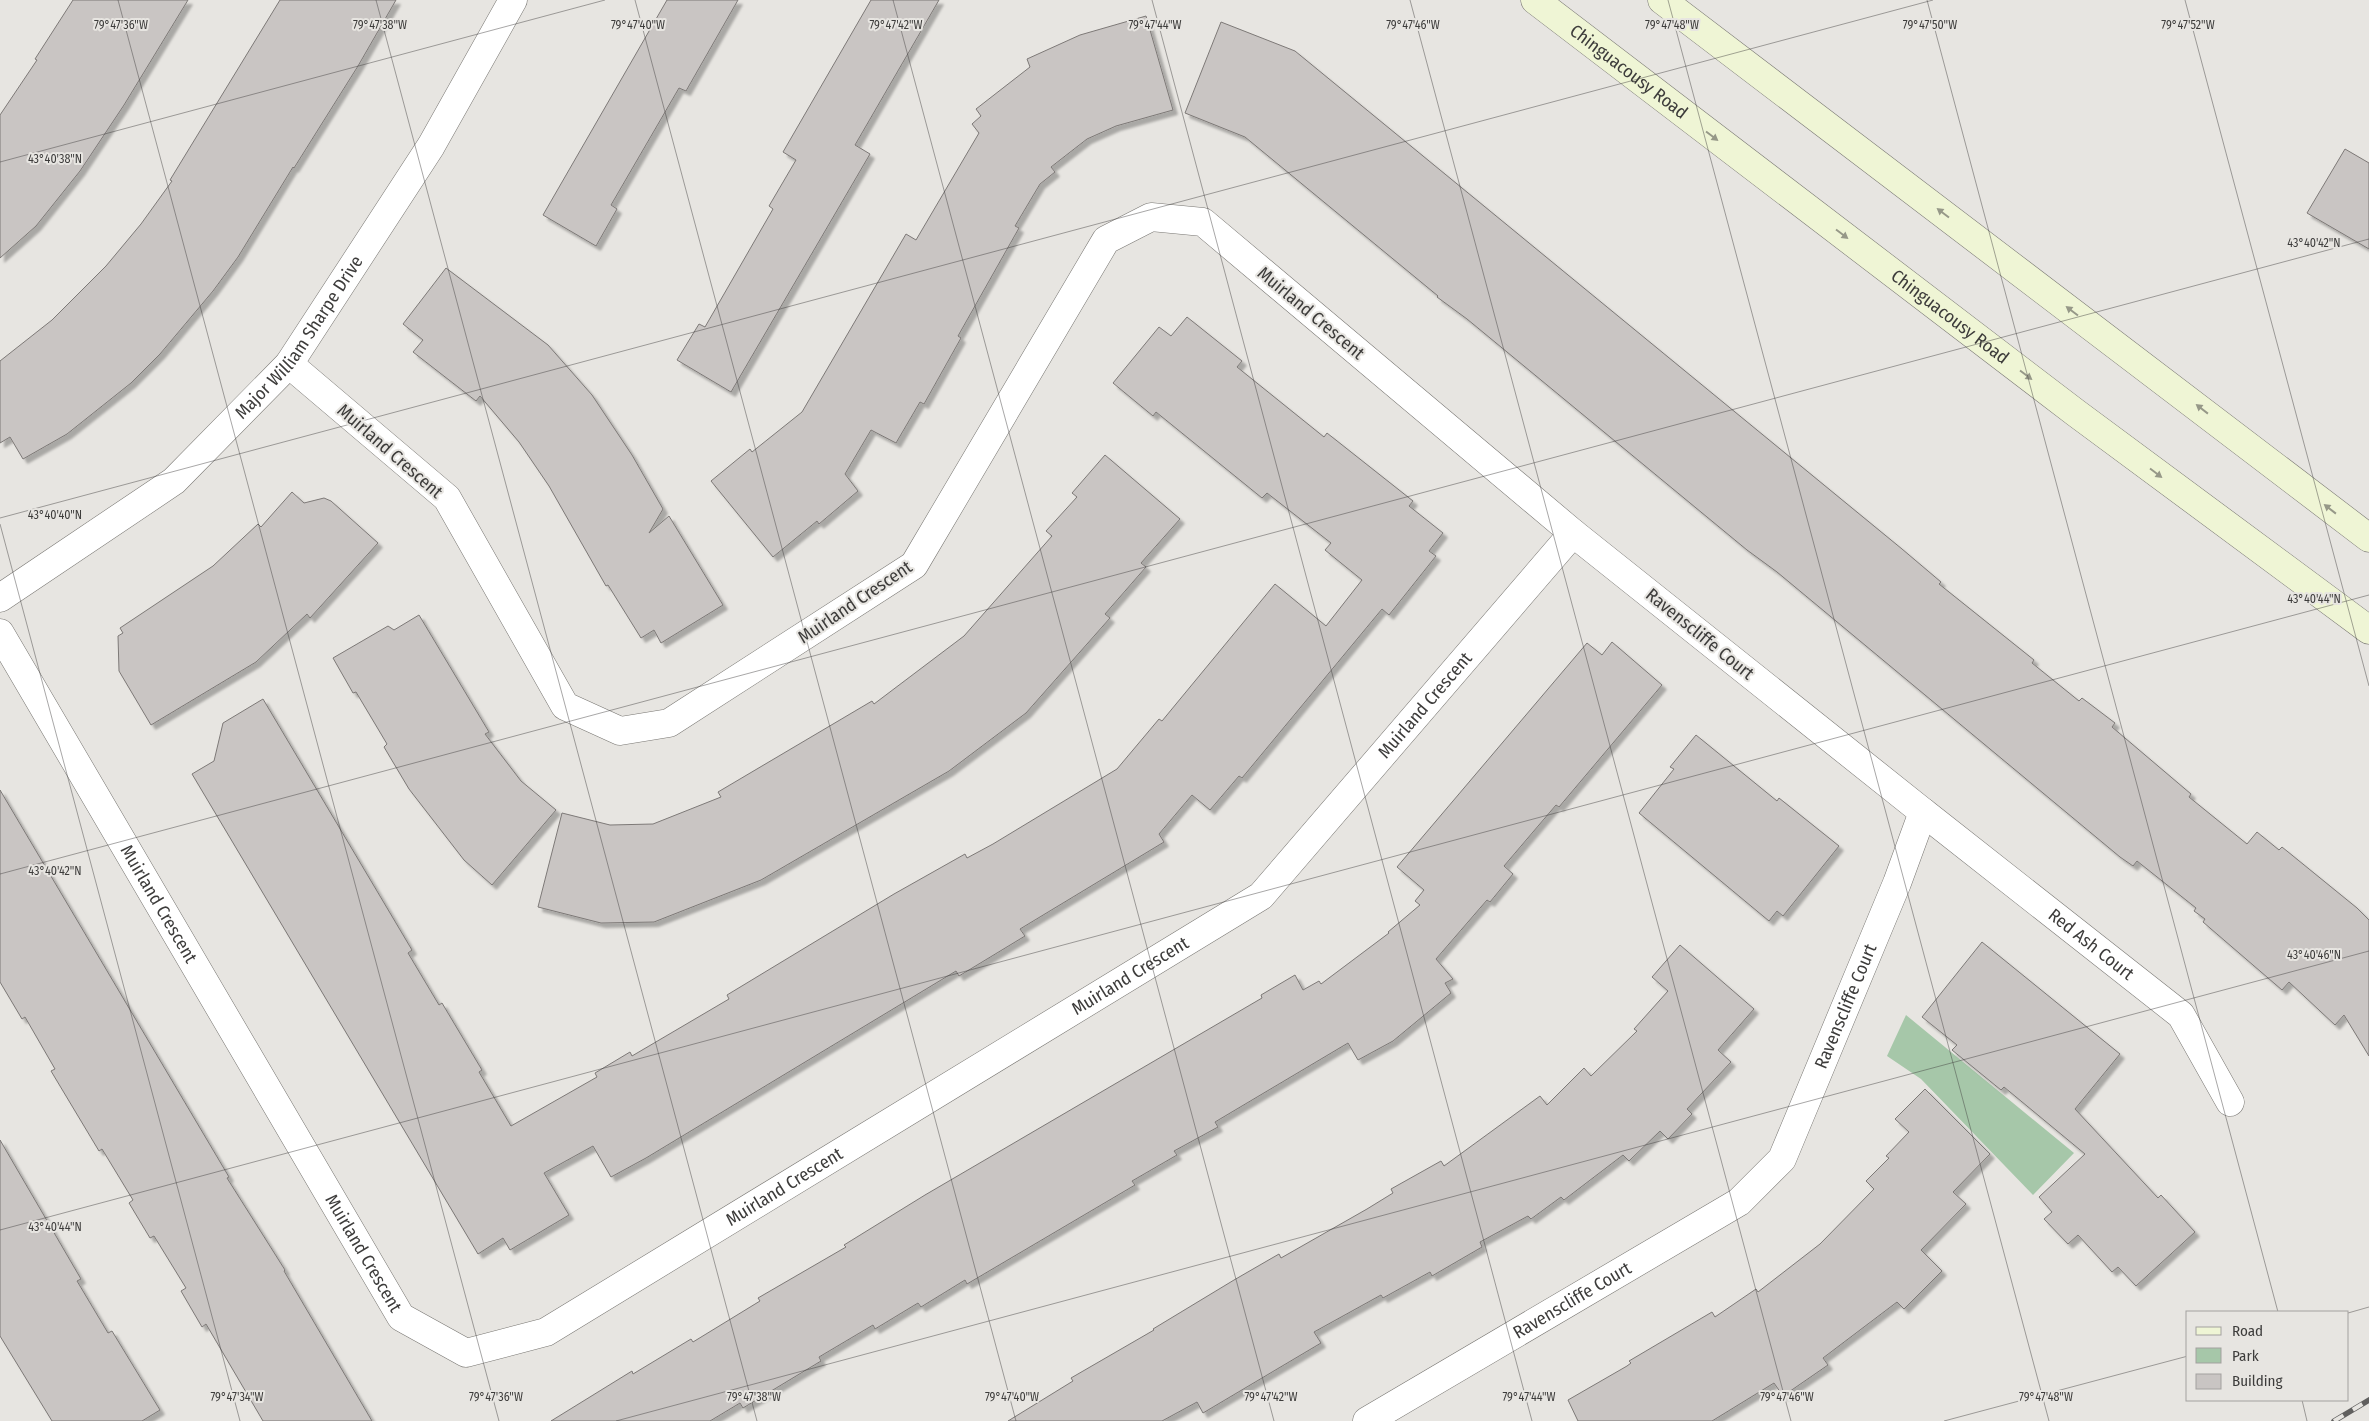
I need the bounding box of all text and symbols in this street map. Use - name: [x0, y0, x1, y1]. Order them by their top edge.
- text: 79°47'36"W: [94, 18, 148, 32]
- text: 79°47'38"W: [353, 18, 407, 32]
- text: 79°47'40"W: [611, 18, 665, 32]
- text: 79°47'42"W: [869, 18, 923, 32]
- text: 79°47'44"W: [1128, 18, 1182, 32]
- text: 79°47'46"W: [1386, 18, 1440, 32]
- text: 79°47'48"W: [1645, 18, 1699, 32]
- text: 79°47'50"W: [1903, 18, 1957, 32]
- text: 79°47'52"W: [2161, 18, 2215, 32]
- street label: Chinguacousy Road: [1566, 20, 1692, 124]
- one-way arrow: [1705, 130, 1718, 141]
- text: 43°40'38"N: [28, 152, 82, 166]
- one-way arrow: [1937, 207, 1950, 218]
- one-way arrow: [1835, 229, 1848, 240]
- text: 43°40'42"N: [2287, 236, 2341, 250]
- street label: Major William Sharpe Drive: [230, 252, 368, 423]
- street label: Muirland Crescent: [1253, 262, 1369, 364]
- street label: Chinguacousy Road: [1887, 265, 2013, 369]
- one-way arrow: [2065, 306, 2079, 316]
- one-way arrow: [2020, 370, 2033, 381]
- street label: Muirland Crescent: [333, 399, 447, 503]
- one-way arrow: [2196, 404, 2209, 415]
- one-way arrow: [2150, 468, 2163, 478]
- one-way arrow: [2324, 503, 2337, 514]
- text: 43°40'40"N: [28, 508, 82, 522]
- street label: Muirland Crescent: [794, 556, 916, 648]
- street label: Ravenscliffe Court: [1641, 584, 1759, 684]
- text: 43°40'44"N: [2287, 592, 2341, 606]
- street label: Muirland Crescent: [1373, 648, 1477, 763]
- street label: Muirland Crescent: [116, 841, 202, 967]
- text: 43°40'42"N: [28, 864, 82, 878]
- street label: Red Ash Court: [2044, 904, 2139, 985]
- street label: Muirland Crescent: [1068, 932, 1193, 1020]
- street label: Ravenscliffe Court: [1810, 940, 1881, 1072]
- text: 43°40'46"N: [2287, 948, 2341, 962]
- street label: Muirland Crescent: [722, 1143, 847, 1231]
- street label: Muirland Crescent: [321, 1190, 407, 1316]
- text: 43°40'44"N: [28, 1220, 82, 1234]
- street label: Ravenscliffe Court: [1509, 1257, 1635, 1344]
- legend: [2186, 1311, 2349, 1401]
- text: Road: [2232, 1322, 2263, 1340]
- text: Park: [2232, 1347, 2259, 1365]
- text: Building: [2232, 1372, 2283, 1390]
- text: 79°47'34"W: [210, 1390, 264, 1404]
- text: 79°47'36"W: [469, 1390, 523, 1404]
- text: 79°47'38"W: [727, 1390, 781, 1404]
- text: 79°47'40"W: [985, 1390, 1039, 1404]
- text: 79°47'42"W: [1244, 1390, 1298, 1404]
- text: 79°47'44"W: [1502, 1390, 1556, 1404]
- text: 79°47'46"W: [1760, 1390, 1814, 1404]
- text: 79°47'48"W: [2019, 1390, 2073, 1404]

